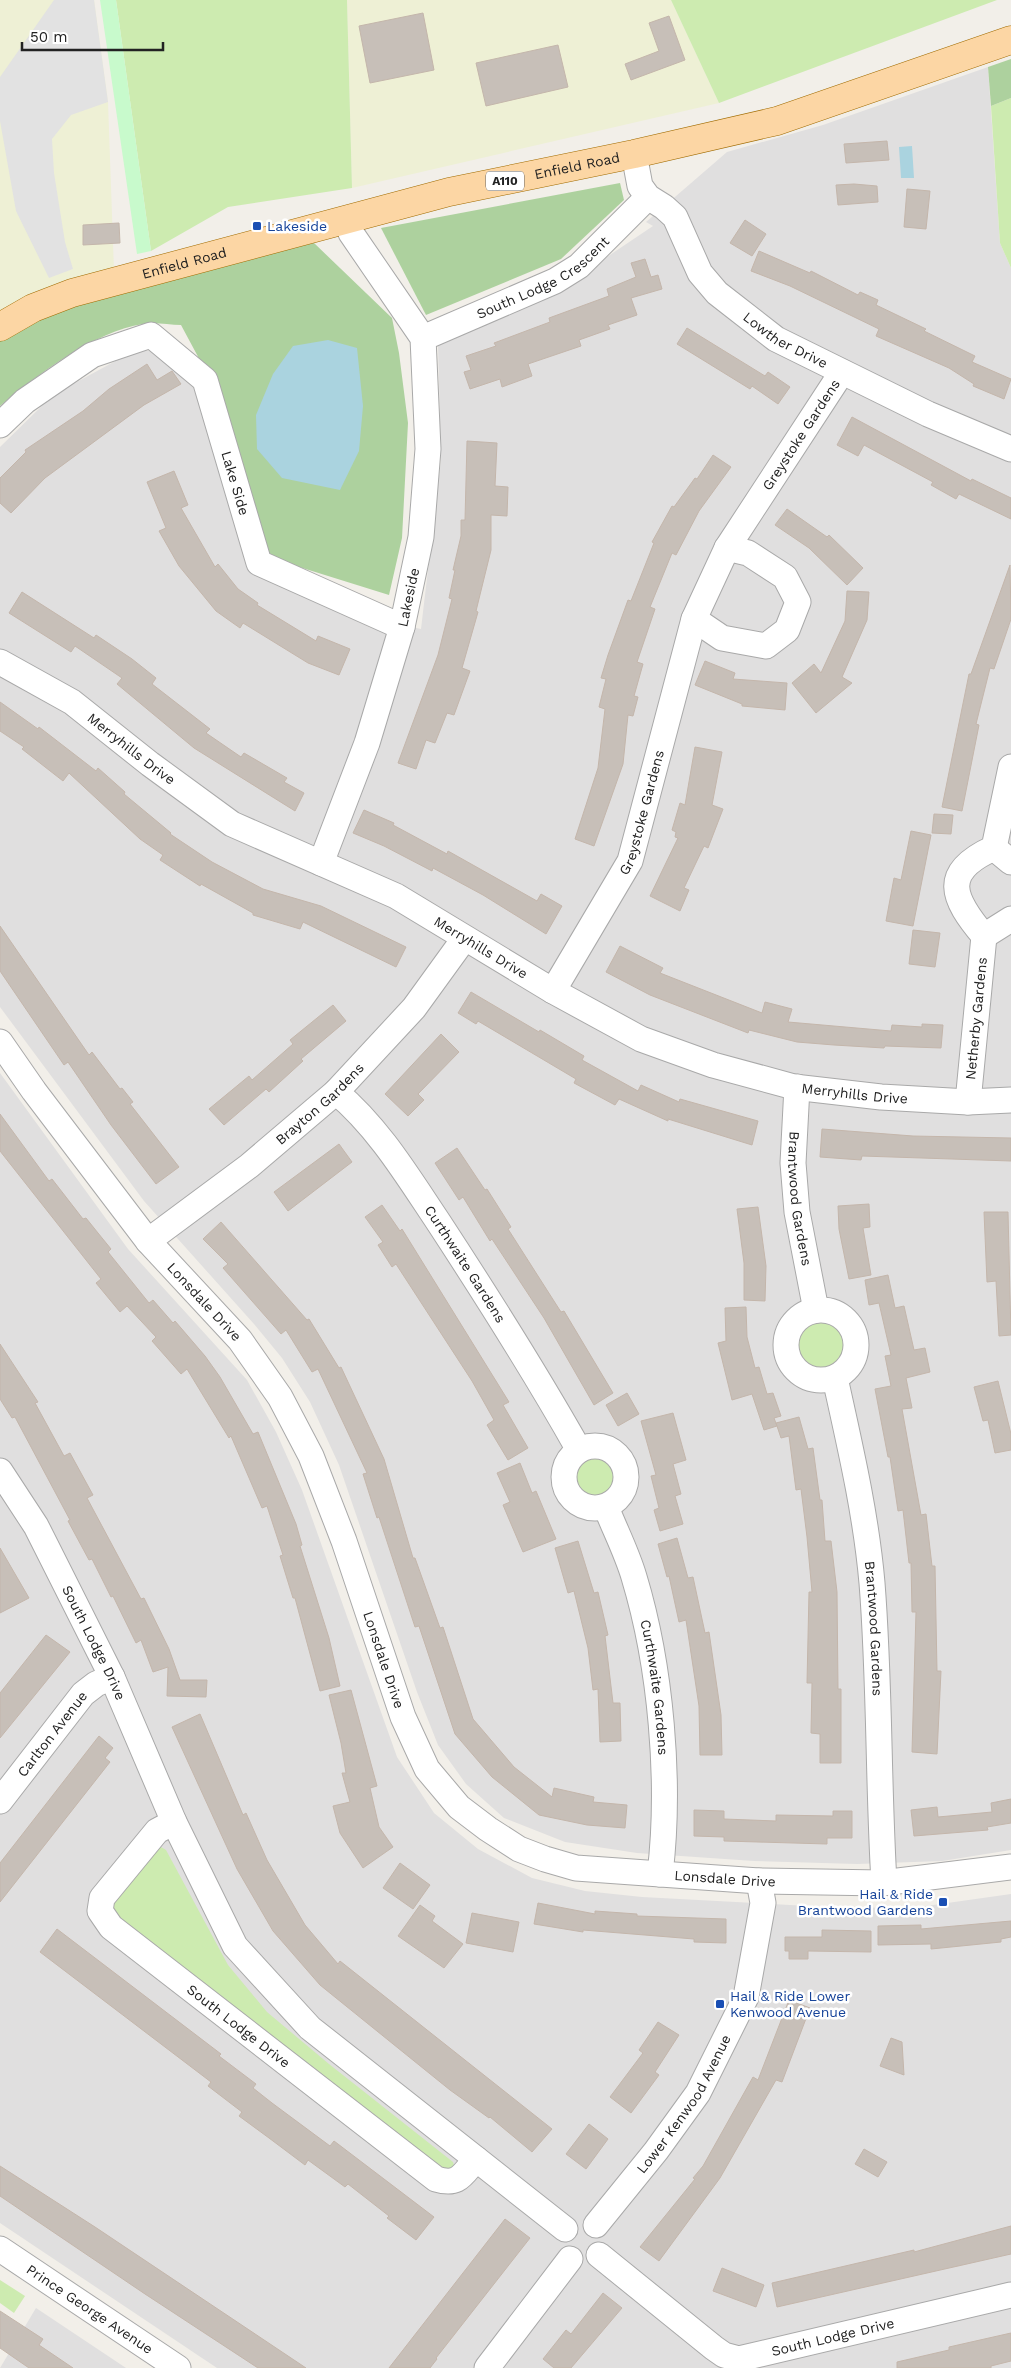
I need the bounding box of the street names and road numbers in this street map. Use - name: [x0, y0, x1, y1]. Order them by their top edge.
- street label: Enfield Road: [533, 149, 621, 182]
- road number: A110: [486, 172, 524, 190]
- street label: South Lodge Crescent: [474, 233, 612, 322]
- street label: Enfield Road: [140, 244, 228, 282]
- street label: Lowther Drive: [740, 309, 830, 371]
- street label: Greystoke Gardens: [759, 376, 843, 493]
- street label: Lake Side: [218, 449, 252, 517]
- street label: Lakeside: [394, 566, 422, 628]
- street label: Merryhills Drive: [84, 710, 178, 788]
- street label: Greystoke Gardens: [616, 748, 667, 878]
- street label: Merryhills Drive: [431, 913, 531, 982]
- street label: Netherby Gardens: [962, 956, 990, 1080]
- street label: Brayton Gardens: [272, 1060, 367, 1148]
- street label: Merryhills Drive: [801, 1080, 908, 1107]
- street label: Brantwood Gardens: [785, 1131, 815, 1267]
- street label: Curthwaite Gardens: [422, 1202, 509, 1326]
- street label: Lonsdale Drive: [164, 1259, 245, 1344]
- street label: Brantwood Gardens: [862, 1560, 886, 1696]
- street label: South Lodge Drive: [59, 1583, 129, 1702]
- street label: Lonsdale Drive: [360, 1609, 408, 1710]
- street label: Curthwaite Gardens: [637, 1618, 671, 1755]
- street label: Carlton Avenue: [14, 1688, 90, 1780]
- street label: Lonsdale Drive: [674, 1867, 776, 1889]
- street label: South Lodge Drive: [184, 1981, 293, 2071]
- street label: Lower Kenwood Avenue: [633, 2032, 734, 2177]
- street label: Prince George Avenue: [24, 2261, 156, 2357]
- street label: South Lodge Drive: [770, 2315, 896, 2359]

